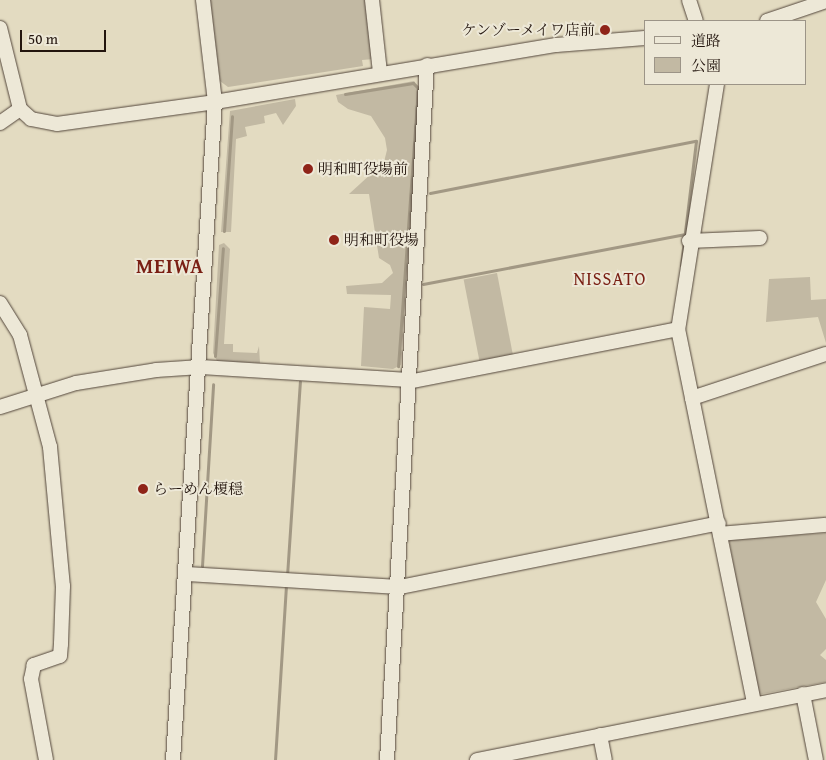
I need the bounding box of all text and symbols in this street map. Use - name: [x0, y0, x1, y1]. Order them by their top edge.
- scale bar: [22, 20, 109, 52]
- legend: [644, 20, 806, 85]
- place label: ケンゾーメイワ店前: [460, 21, 595, 39]
- marker: ケンゾーメイワ店前: [599, 24, 611, 36]
- text: 50 m: [28, 28, 58, 49]
- text: 道路: [691, 30, 721, 51]
- text: 公園: [691, 55, 721, 76]
- place label: 明和町役場前: [318, 160, 408, 178]
- marker: 明和町役場前: [302, 163, 314, 175]
- place label: 明和町役場: [344, 231, 419, 249]
- marker: 明和町役場: [328, 234, 340, 246]
- district label: MEIWA: [135, 253, 205, 277]
- district label: NISSATO: [573, 268, 647, 290]
- place label: らーめん榎穏: [153, 480, 243, 498]
- marker: らーめん榎穏: [137, 483, 149, 495]

